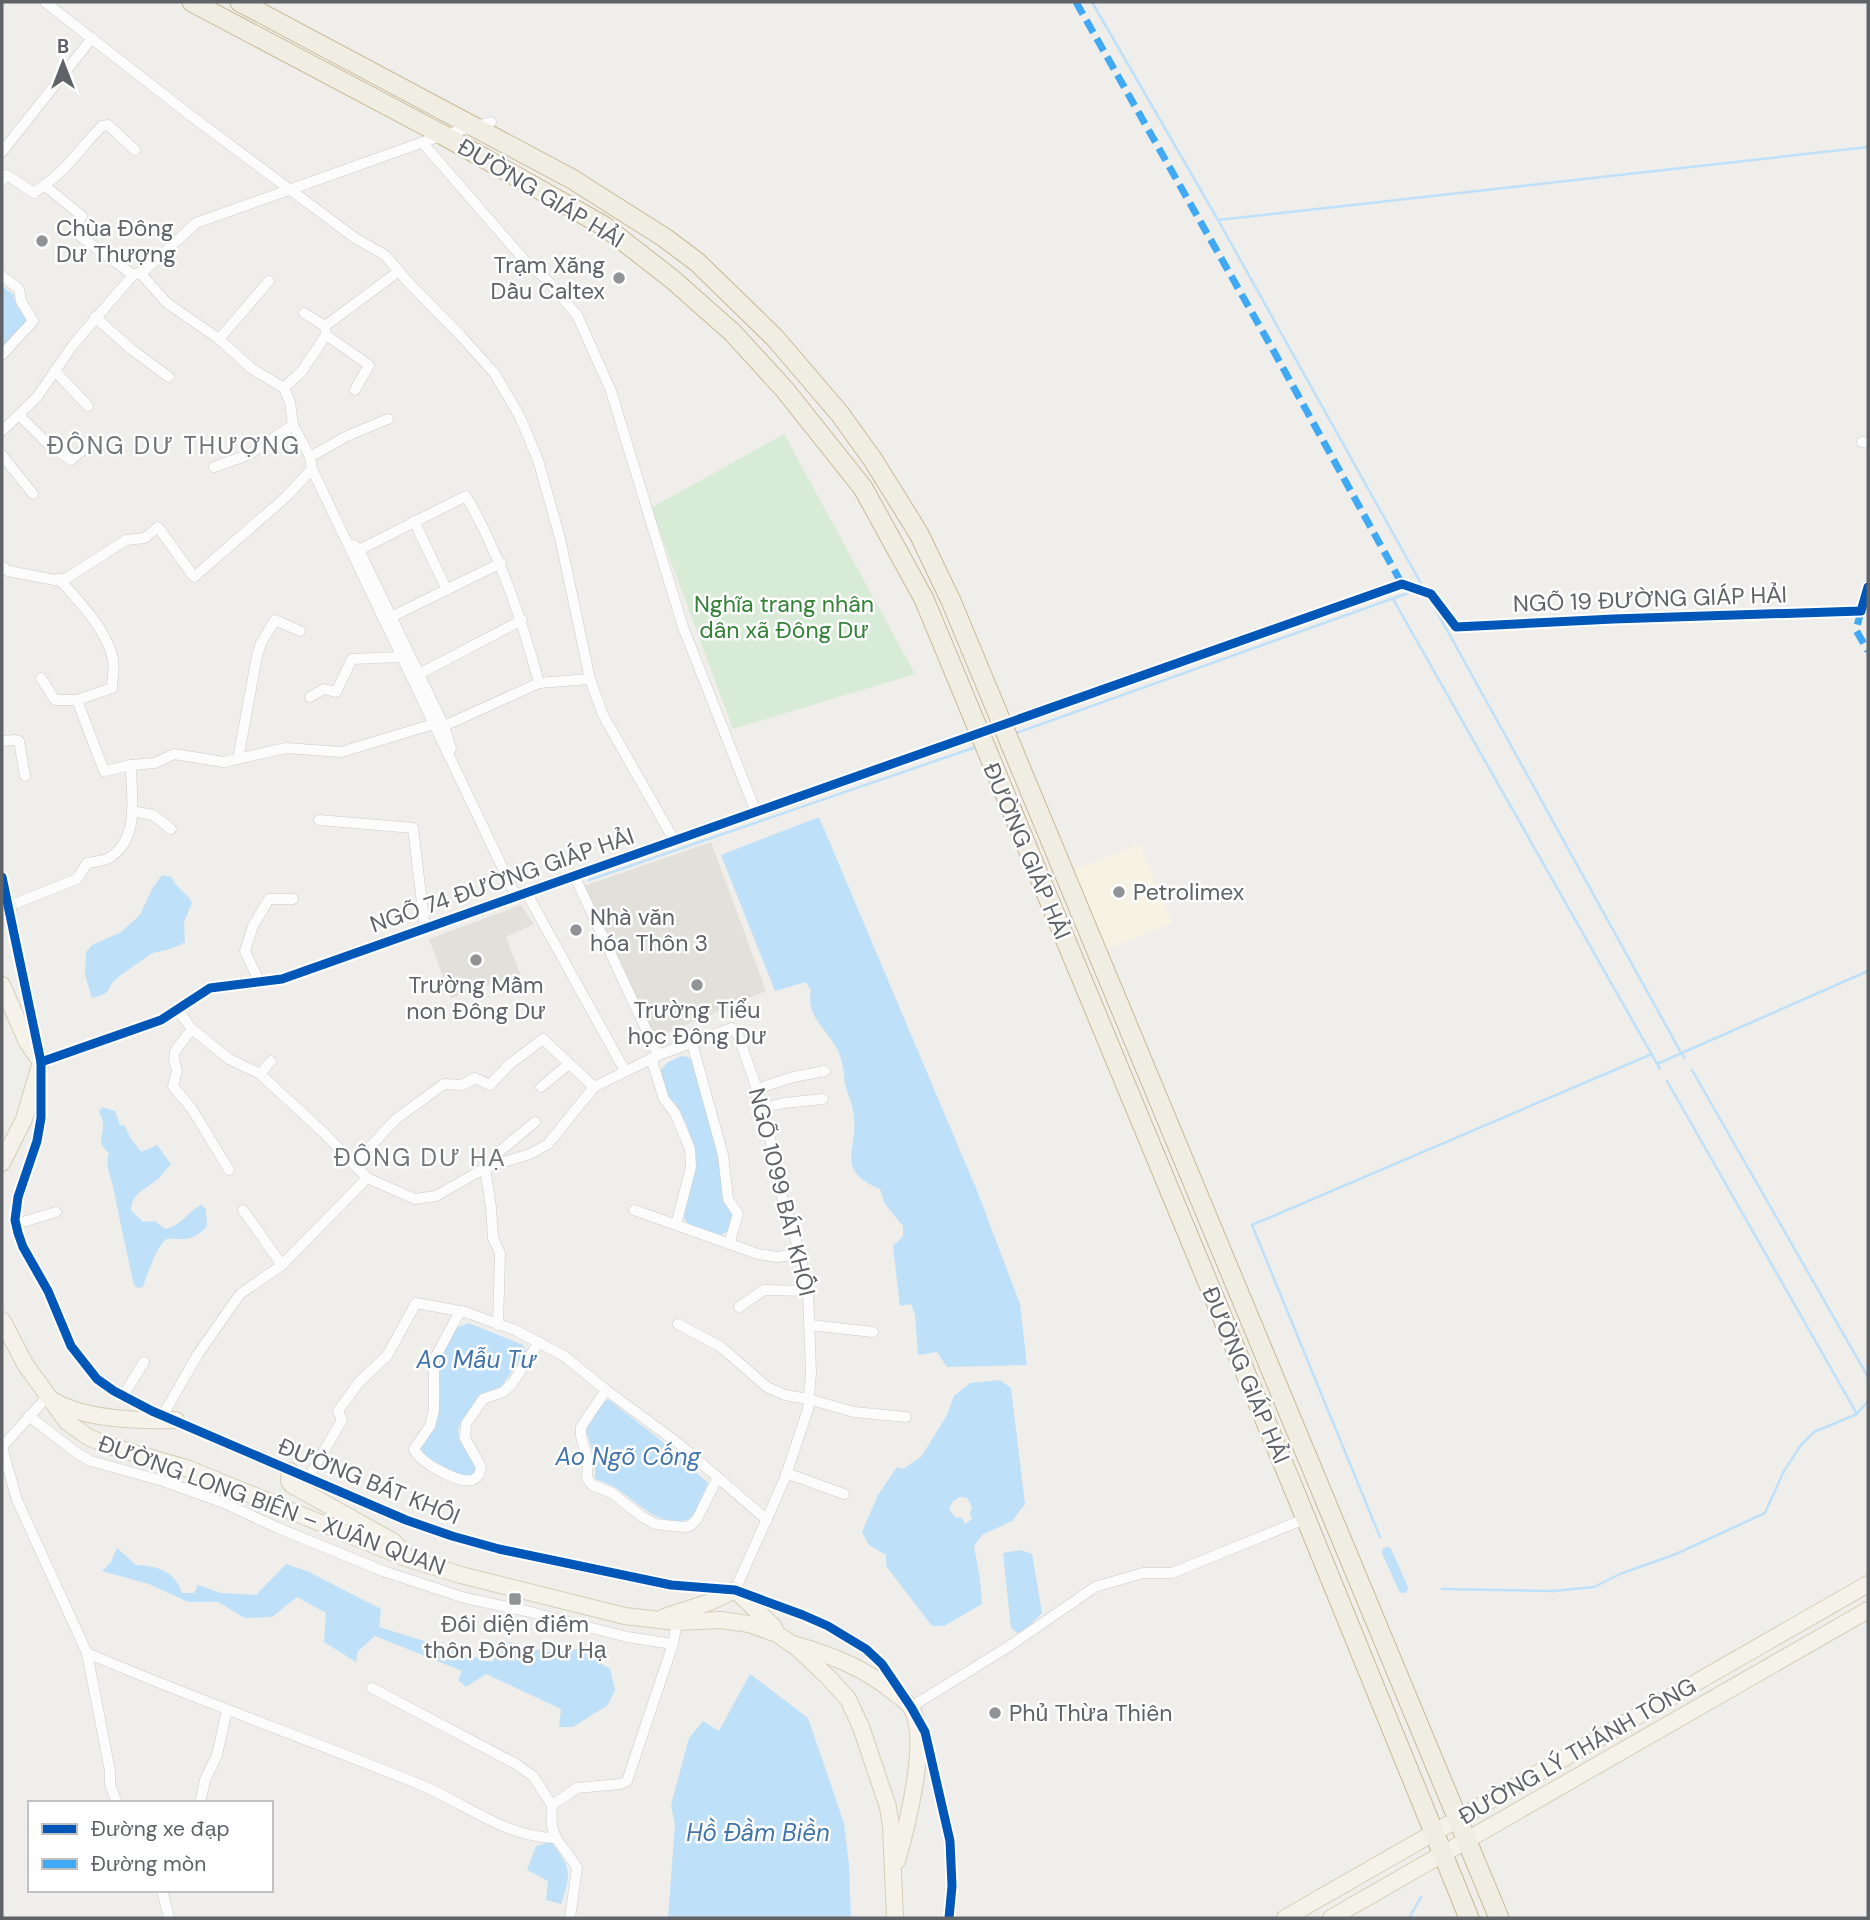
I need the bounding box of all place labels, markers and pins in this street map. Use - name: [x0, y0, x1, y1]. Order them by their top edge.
- place label: Chùa Đông Dư Thượng: [56, 213, 176, 269]
- marker: Chùa Đông Dư Thượng: [34, 233, 50, 249]
- place label: Trạm Xăng Dầu Caltex: [491, 250, 605, 306]
- marker: Trạm Xăng Dầu Caltex: [611, 270, 627, 286]
- place label: Petrolimex: [1133, 877, 1244, 907]
- marker: Petrolimex: [1111, 884, 1127, 900]
- place label: Nhà văn hóa Thôn 3: [590, 902, 708, 958]
- marker: Nhà văn hóa Thôn 3: [568, 922, 584, 938]
- marker: Trường Mầm non Đông Dư: [468, 952, 484, 968]
- place label: Trường Mầm non Đông Dư: [406, 970, 546, 1026]
- marker: Trường Tiểu học Đông Dư: [689, 977, 705, 993]
- place label: Trường Tiểu học Đông Dư: [628, 995, 766, 1051]
- marker: Đối diện điếm thôn Đông Dư Hạ: [507, 1591, 523, 1607]
- place label: Đối diện điếm thôn Đông Dư Hạ: [423, 1609, 607, 1665]
- place label: Phủ Thừa Thiên: [1009, 1698, 1173, 1728]
- marker: Phủ Thừa Thiên: [987, 1705, 1003, 1721]

